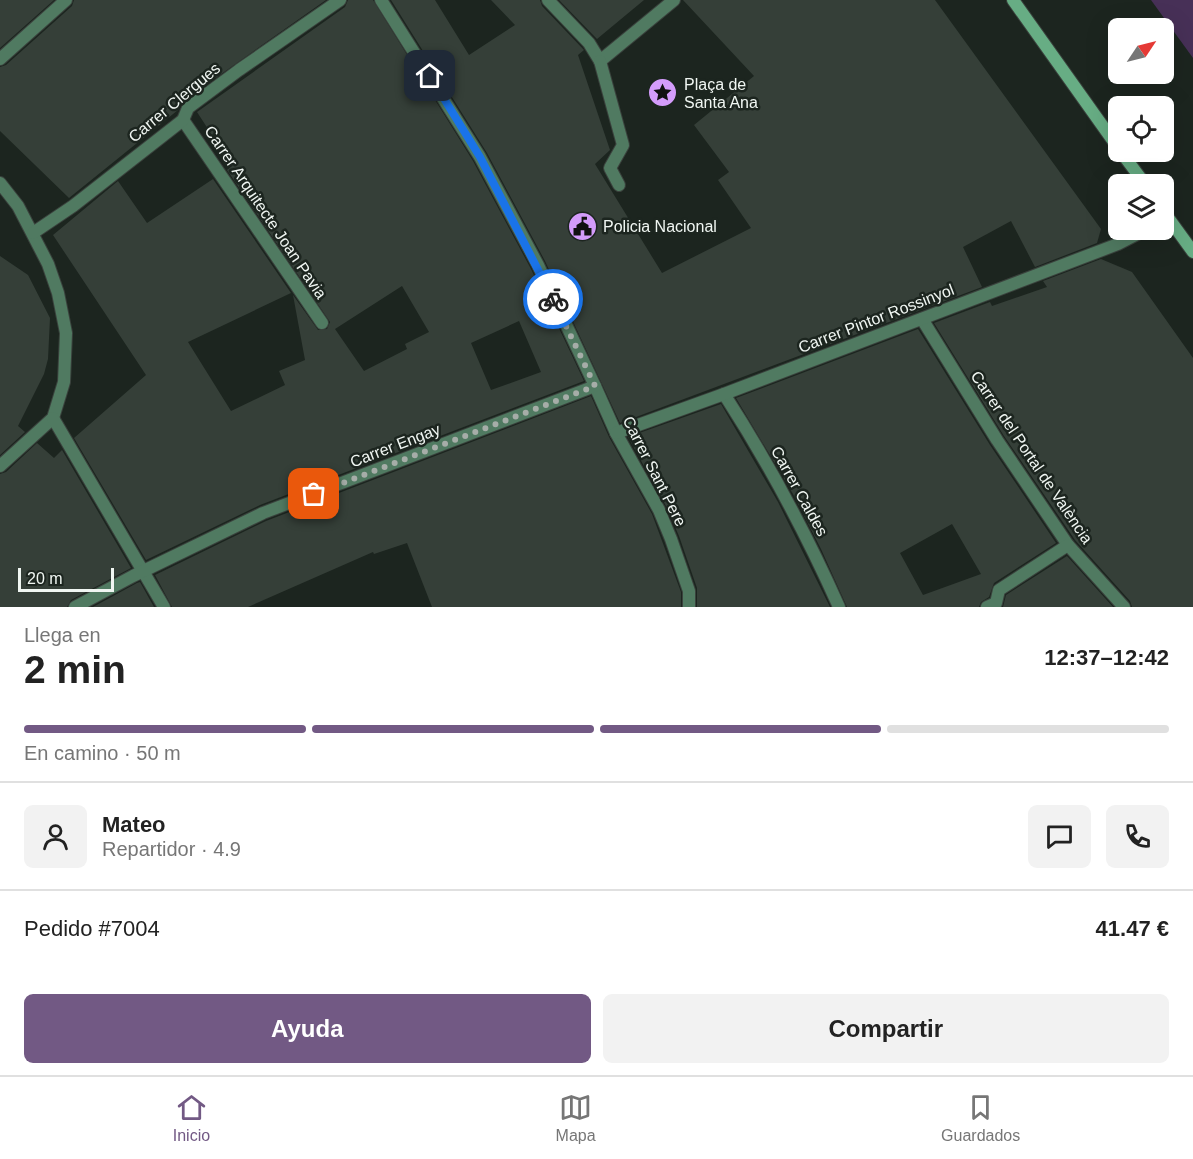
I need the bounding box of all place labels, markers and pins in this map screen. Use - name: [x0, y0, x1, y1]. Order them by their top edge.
- pin: [404, 50, 455, 101]
- place label: Plaça de Santa Ana: [684, 76, 758, 111]
- place icon: Plaça de Santa Ana: [647, 77, 679, 109]
- public building icon: Policia Nacional: [566, 210, 598, 242]
- place label: Policia Nacional: [603, 218, 717, 235]
- pin: [288, 468, 339, 519]

